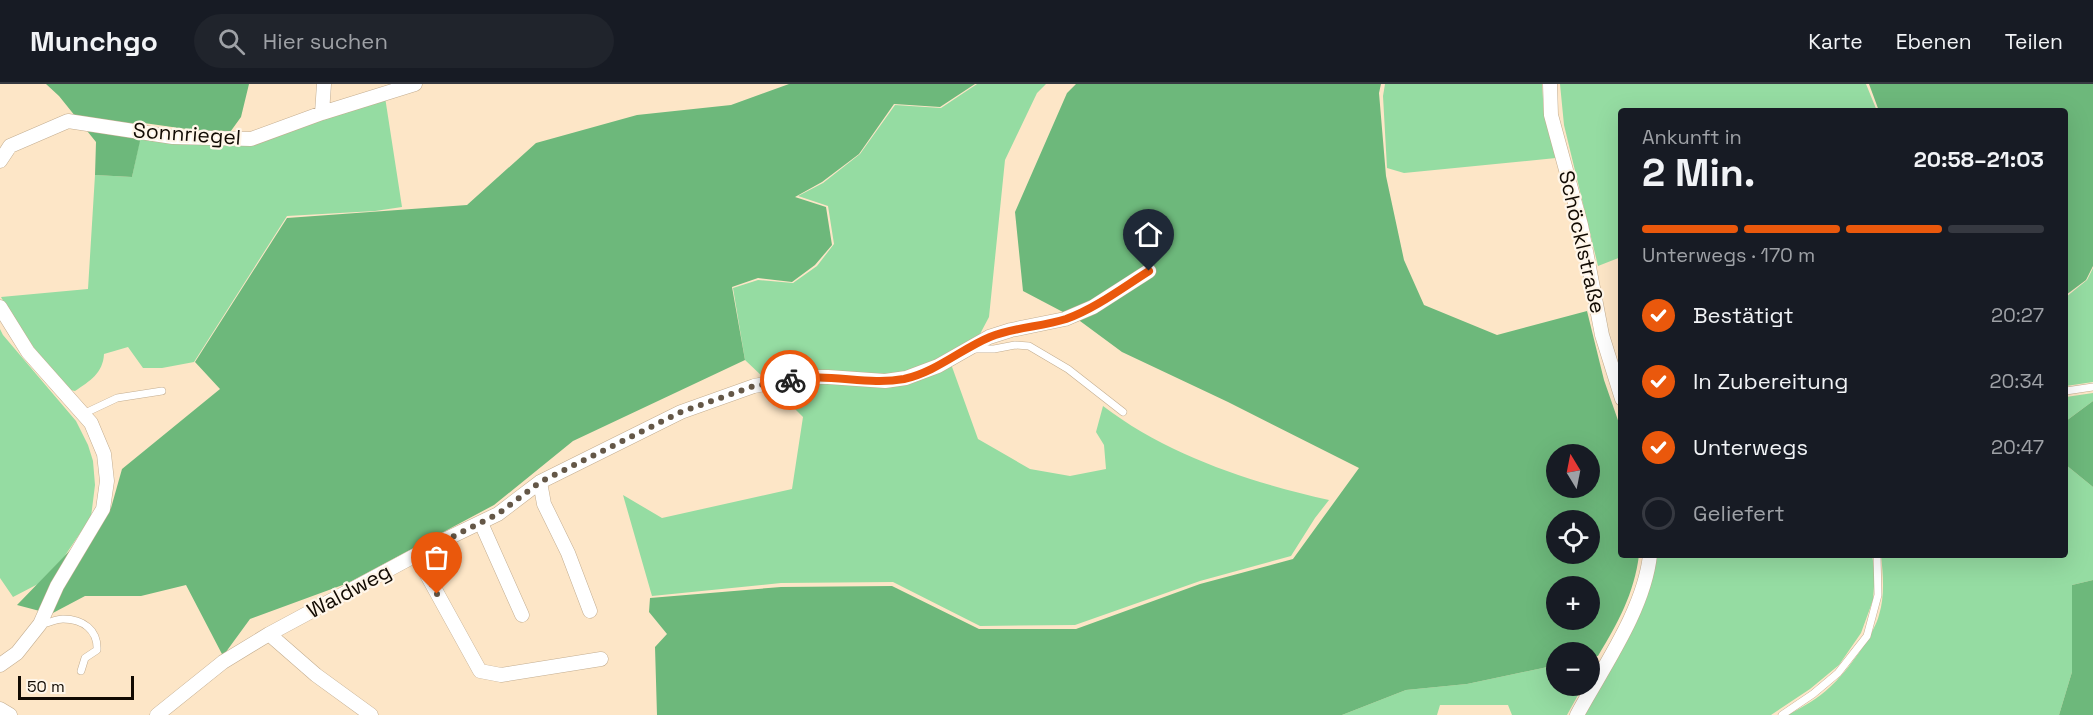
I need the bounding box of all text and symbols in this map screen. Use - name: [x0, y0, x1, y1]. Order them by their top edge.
- search box: [194, 14, 614, 68]
- text: Munchgo: [30, 23, 158, 59]
- icon: search: [215, 25, 248, 58]
- text: Hier suchen: [263, 27, 388, 55]
- text: Karte: [1808, 28, 1863, 55]
- text: Ebenen: [1896, 28, 1972, 55]
- text: Teilen: [2005, 28, 2063, 55]
- street label: Sonnriegel: [132, 116, 242, 151]
- text: Ankunft in: [1642, 124, 1742, 150]
- text: 20:58–21:03: [1914, 145, 2044, 173]
- text: 2 Min.: [1642, 148, 1756, 197]
- street label: Schöcklstraße: [1553, 168, 1612, 316]
- pin: [1123, 209, 1174, 271]
- icon: home: [1132, 218, 1165, 251]
- text: Unterwegs · 170 m: [1642, 242, 1815, 268]
- icon: check: [1642, 299, 1675, 332]
- text: Bestätigt: [1693, 301, 1794, 329]
- text: 20:27: [1991, 302, 2044, 328]
- courier: [760, 350, 820, 410]
- icon: bike: [774, 364, 807, 397]
- icon: check: [1642, 365, 1675, 398]
- text: In Zubereitung: [1693, 367, 1848, 395]
- text: 20:34: [1989, 368, 2044, 394]
- icon: check: [1642, 431, 1675, 464]
- text: Unterwegs: [1693, 433, 1808, 461]
- text: 20:47: [1991, 434, 2044, 460]
- north arrow: [1546, 444, 1600, 498]
- map controls: [1546, 444, 1600, 696]
- text: Geliefert: [1693, 499, 1785, 527]
- button: locate: [1546, 510, 1600, 564]
- pin: [411, 532, 462, 594]
- icon: bag: [420, 541, 453, 574]
- street label: Waldweg: [302, 557, 395, 624]
- button: +: [1546, 576, 1600, 630]
- button: −: [1546, 642, 1600, 696]
- scale bar: [18, 673, 134, 700]
- text: 50 m: [27, 676, 65, 697]

